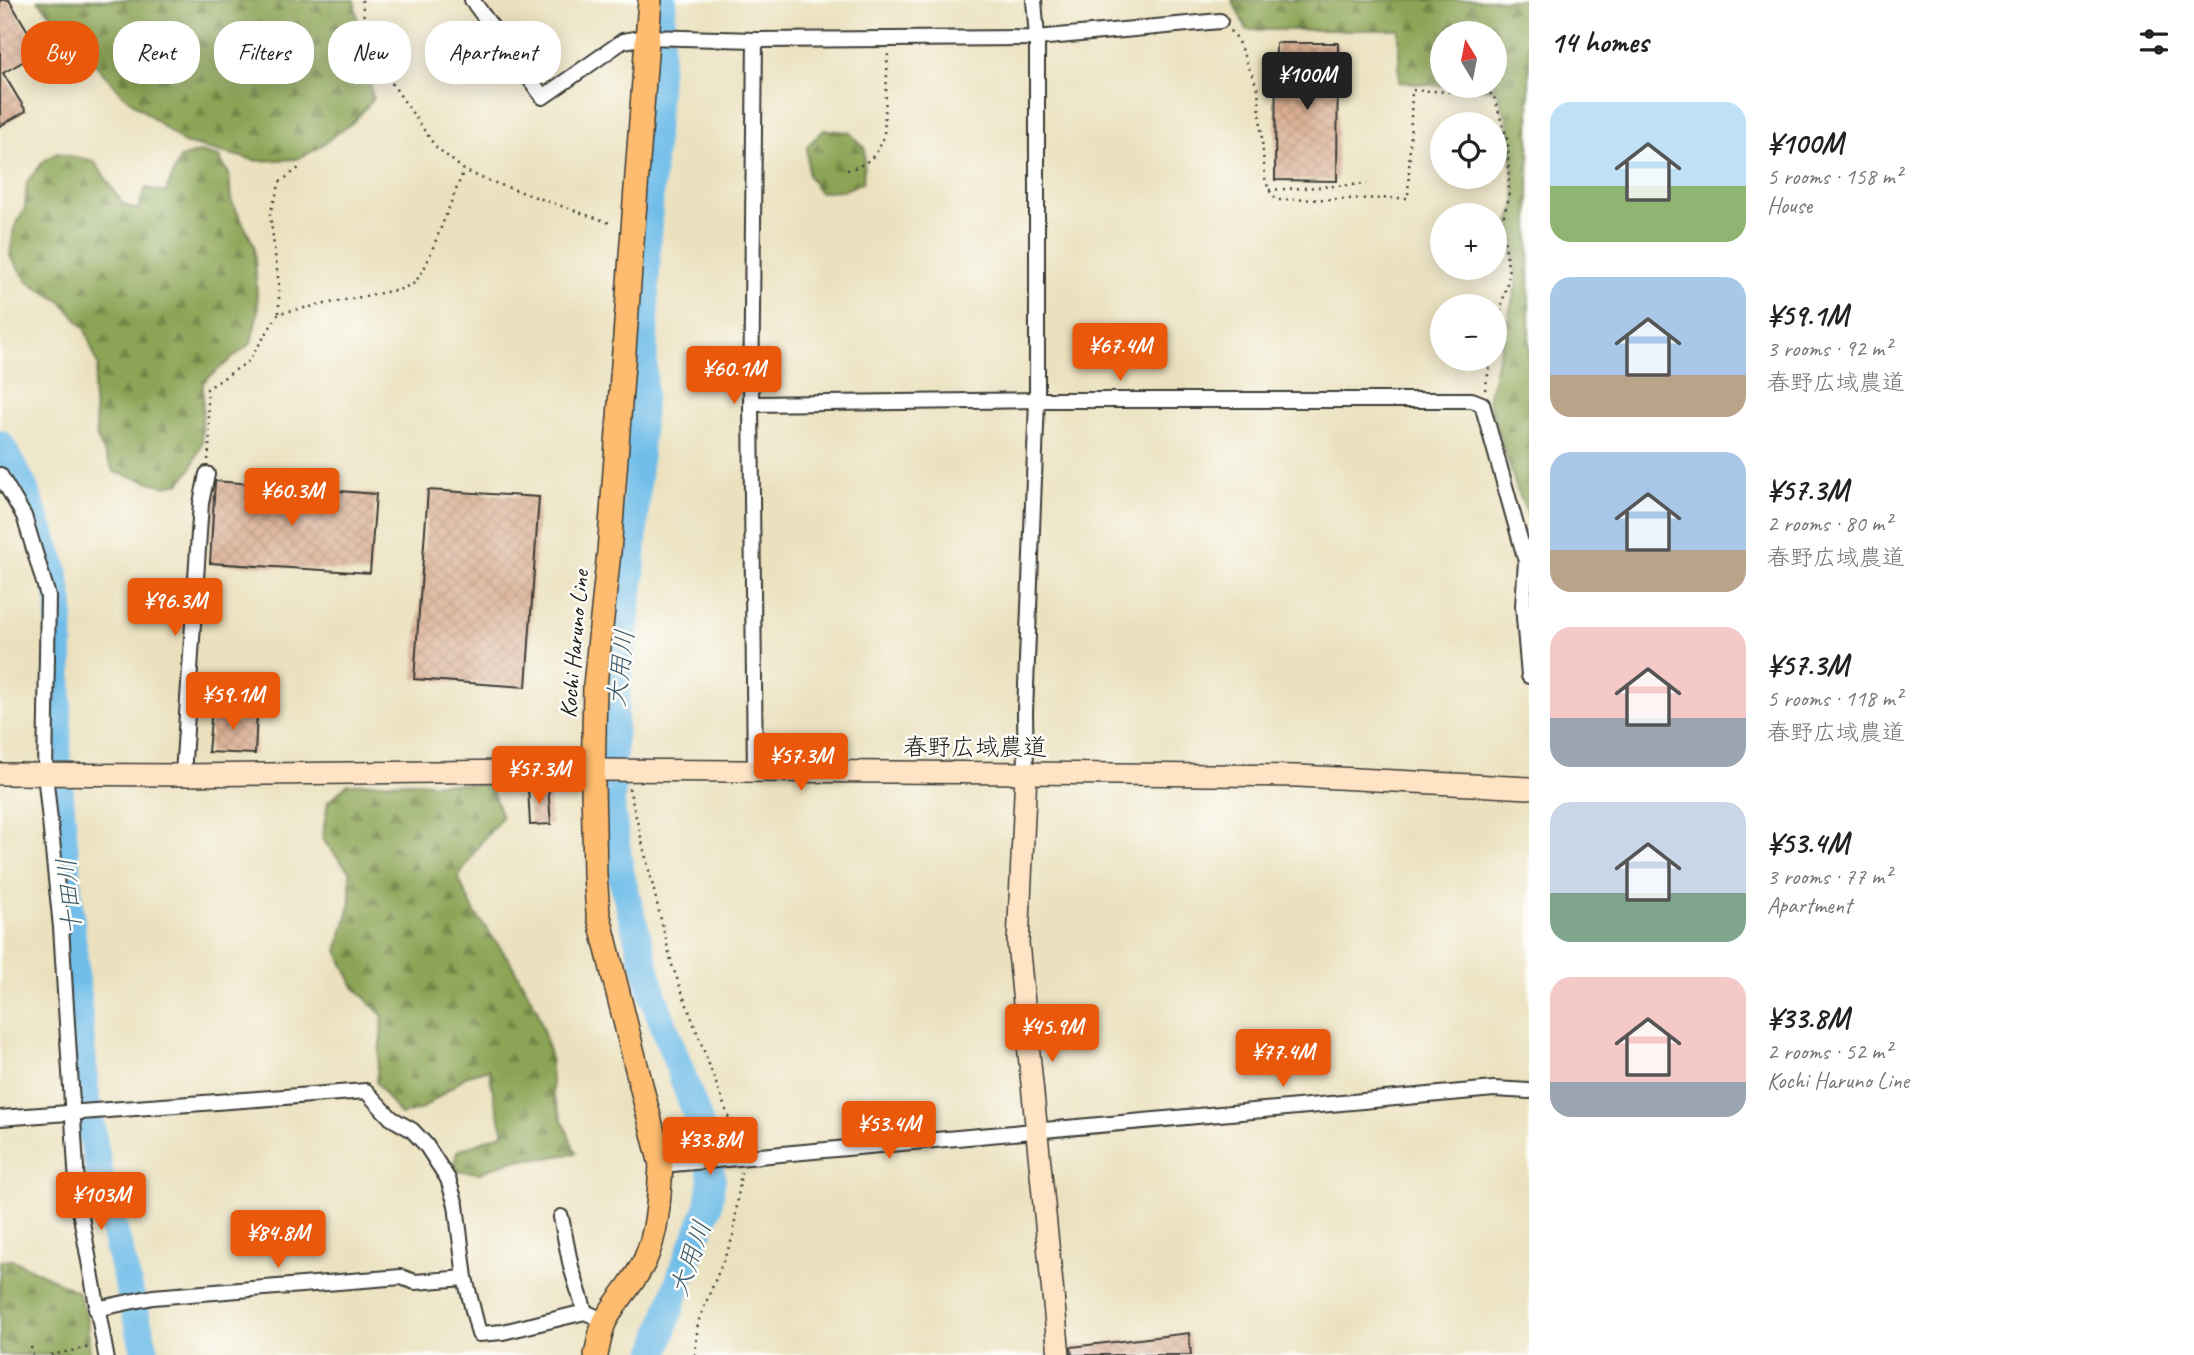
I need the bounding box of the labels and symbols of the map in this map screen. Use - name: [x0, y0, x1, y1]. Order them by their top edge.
- north arrow: [1430, 21, 1507, 98]
- pin: ¥100M: [1258, 52, 1356, 112]
- pin: ¥67.4M: [1063, 324, 1177, 383]
- pin: ¥60.1M: [677, 346, 791, 406]
- pin: ¥60.3M: [235, 468, 349, 528]
- street label: Kochi Haruno Line: [553, 567, 596, 719]
- pin: ¥96.3M: [118, 578, 232, 638]
- water label: 大用川: [599, 627, 642, 709]
- pin: ¥59.1M: [176, 672, 290, 732]
- street label: 春野広域農道: [903, 732, 1047, 762]
- pin: ¥57.3M: [744, 734, 858, 793]
- pin: ¥57.3M: [482, 746, 596, 806]
- water label: 十田川: [50, 857, 89, 937]
- pin: ¥45.9M: [995, 1004, 1109, 1064]
- pin: ¥77.4M: [1226, 1030, 1340, 1089]
- pin: ¥53.4M: [832, 1102, 946, 1161]
- pin: ¥33.8M: [653, 1118, 767, 1177]
- pin: ¥103M: [52, 1172, 150, 1232]
- pin: ¥84.8M: [221, 1210, 335, 1270]
- water label: 大用川: [662, 1216, 719, 1300]

